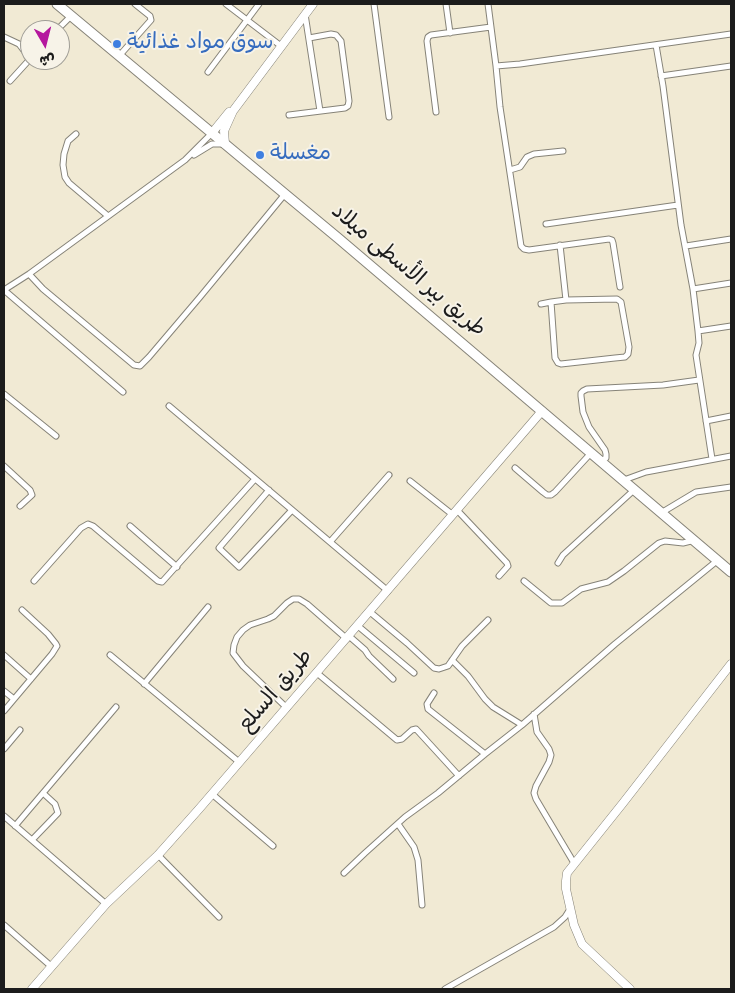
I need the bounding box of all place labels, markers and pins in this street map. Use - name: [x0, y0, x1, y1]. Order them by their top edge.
- place label: سوق مواد غذائية: [127, 31, 274, 57]
- marker: سوق مواد غذائية: [111, 38, 123, 50]
- place label: مغسلة: [270, 142, 331, 168]
- marker: مغسلة: [254, 149, 266, 161]

